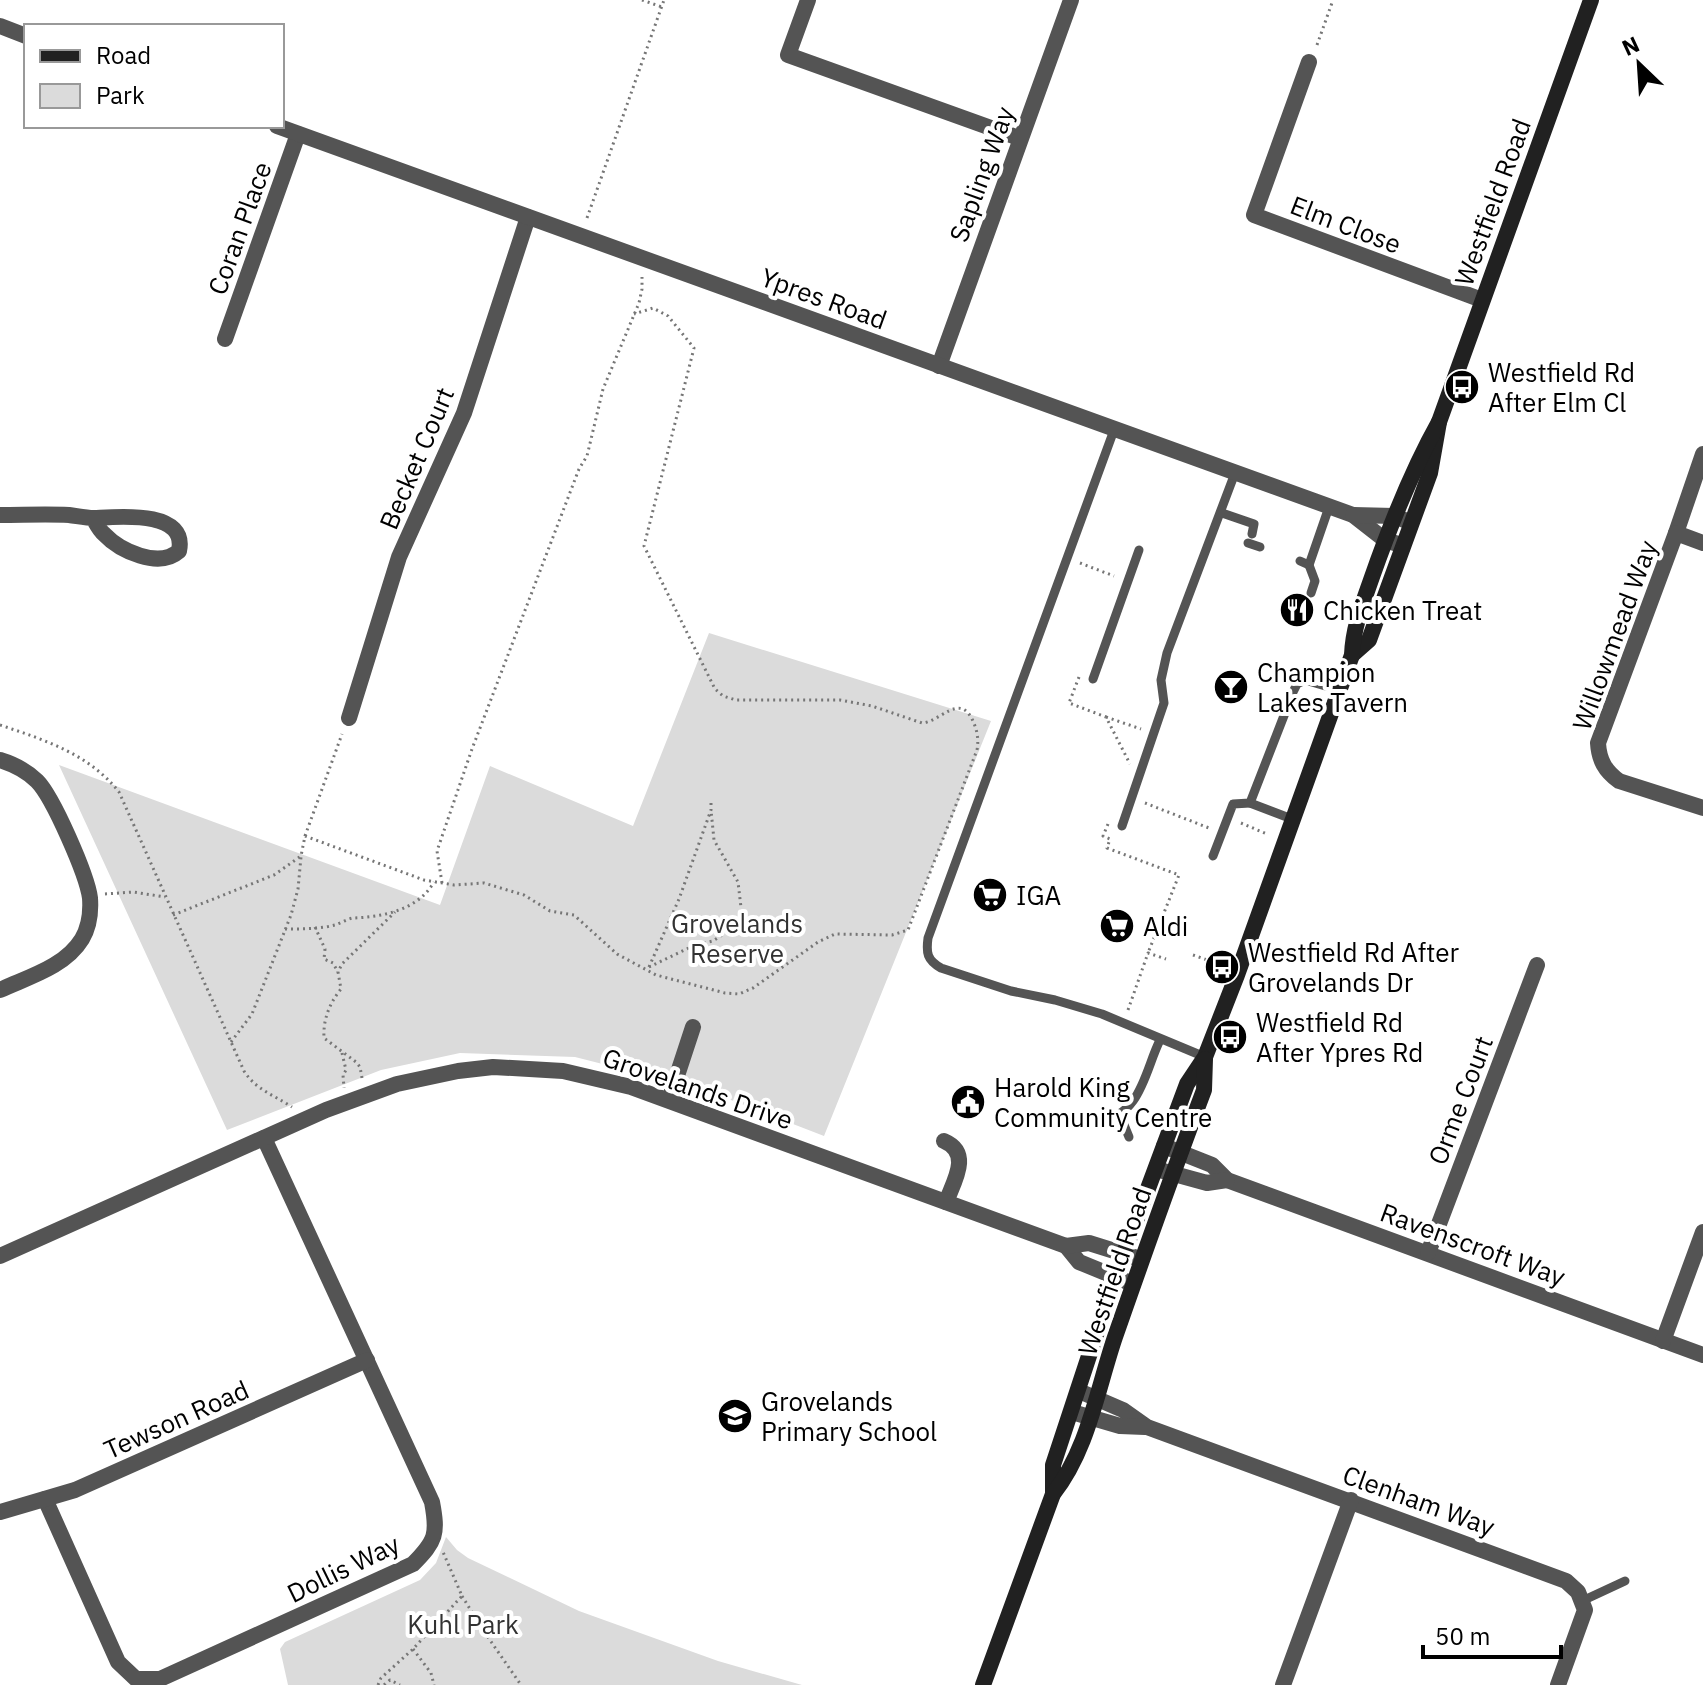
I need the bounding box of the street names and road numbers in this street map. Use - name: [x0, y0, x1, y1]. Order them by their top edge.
- street label: Sapling Way: [941, 101, 1021, 246]
- street label: Westfield Road: [1446, 114, 1538, 290]
- street label: Coran Place: [199, 157, 279, 299]
- street label: Elm Close: [1286, 187, 1406, 261]
- street label: Ypres Road: [756, 259, 892, 337]
- street label: Becket Court: [371, 382, 461, 534]
- street label: Willowmead Way: [1564, 535, 1664, 735]
- street label: Orme Court: [1420, 1031, 1500, 1169]
- street label: Grovelands Drive: [599, 1040, 797, 1136]
- street label: Westfield Road: [1069, 1183, 1159, 1359]
- street label: Ravenscroft Way: [1376, 1195, 1570, 1293]
- street label: Tewson Road: [98, 1372, 254, 1466]
- street label: Clenham Way: [1338, 1457, 1500, 1543]
- street label: Dollis Way: [281, 1526, 405, 1610]

